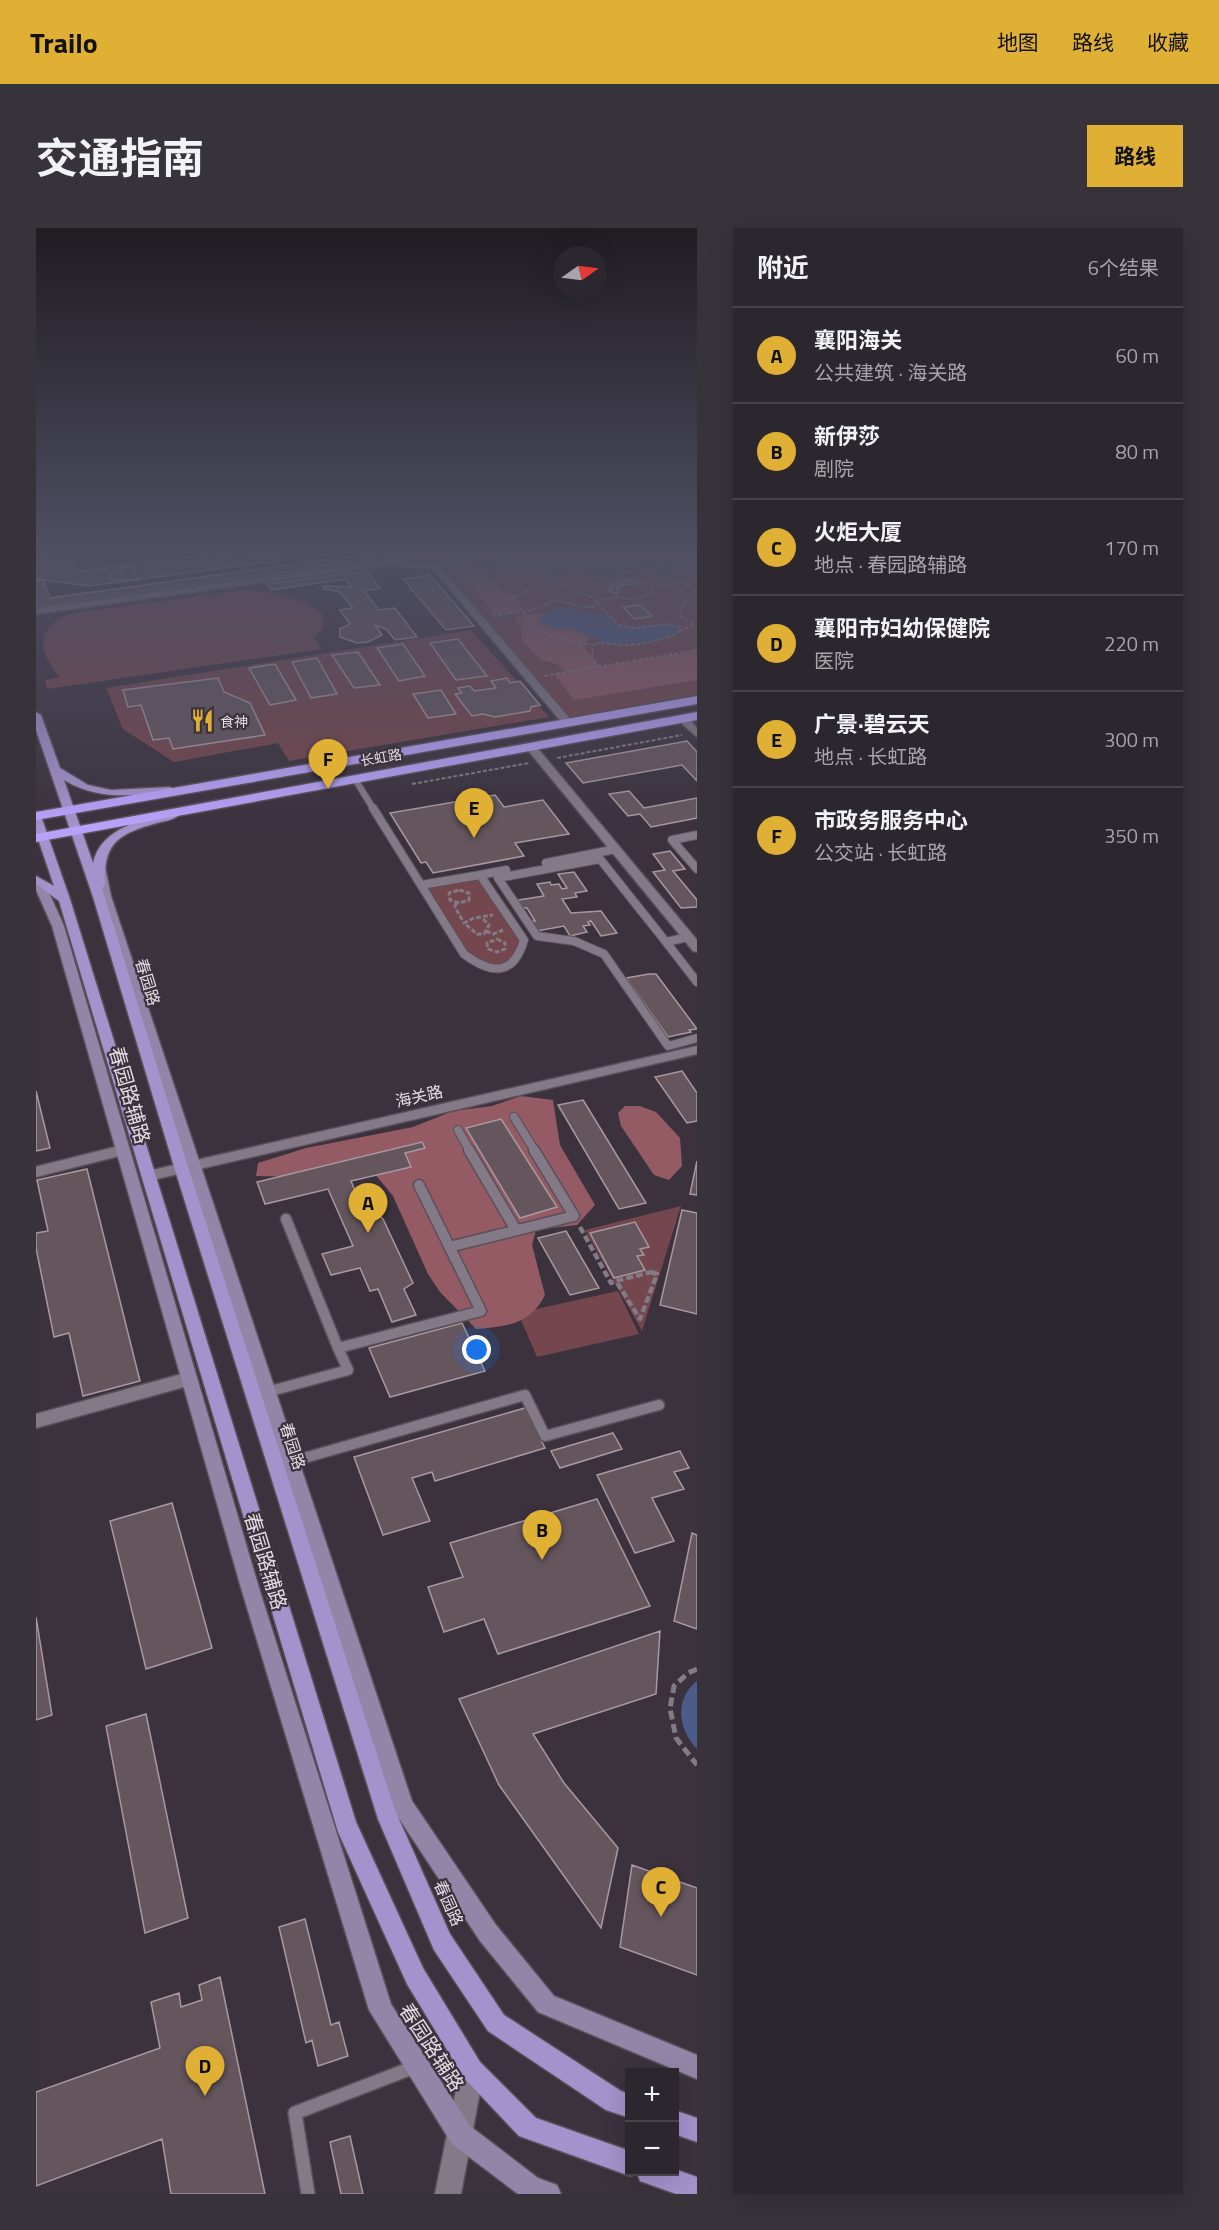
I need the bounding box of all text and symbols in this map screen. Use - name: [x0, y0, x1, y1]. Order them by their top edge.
- text: Trailo: [30, 21, 98, 64]
- text: 地图: [997, 26, 1039, 58]
- text: 路线: [1072, 26, 1114, 58]
- text: 收藏: [1147, 26, 1189, 58]
- text: 交通指南: [36, 125, 204, 189]
- button: 路线: [1087, 125, 1183, 187]
- north arrow: [553, 246, 607, 300]
- text: 附近: [757, 248, 809, 287]
- text: 6个结果: [1088, 252, 1159, 283]
- text: 襄阳海关: [814, 323, 902, 357]
- text: A: [770, 340, 783, 371]
- text: 60 m: [1115, 340, 1159, 371]
- text: 公共建筑 · 海关路: [814, 357, 967, 388]
- text: 新伊莎: [814, 419, 880, 453]
- text: B: [770, 436, 783, 467]
- text: 80 m: [1115, 436, 1159, 467]
- text: 剧院: [814, 453, 854, 484]
- text: 火炬大厦: [814, 515, 902, 549]
- text: C: [771, 532, 782, 563]
- text: 170 m: [1104, 532, 1159, 563]
- text: 地点 · 春园路辅路: [814, 549, 967, 580]
- text: 襄阳市妇幼保健院: [814, 611, 990, 645]
- text: D: [770, 628, 783, 659]
- text: 220 m: [1104, 628, 1159, 659]
- text: 医院: [814, 645, 854, 676]
- text: 广景·碧云天: [814, 707, 930, 741]
- restaurant icon: 食神: [189, 708, 215, 734]
- place label: 食神: [220, 711, 248, 732]
- text: E: [771, 724, 782, 755]
- text: 300 m: [1104, 724, 1159, 755]
- pin: F: [308, 740, 348, 789]
- text: 地点 · 长虹路: [814, 741, 927, 772]
- street label: 长虹路: [358, 743, 404, 771]
- pin: E: [454, 788, 494, 838]
- text: 市政务服务中心: [814, 803, 968, 837]
- text: F: [771, 820, 782, 851]
- text: 350 m: [1104, 820, 1159, 851]
- text: 公交站 · 长虹路: [814, 837, 947, 868]
- street label: 春园路: [130, 956, 166, 1008]
- street label: 春园路辅路: [101, 1043, 159, 1147]
- street label: 海关路: [393, 1079, 445, 1113]
- pin: A: [348, 1184, 388, 1233]
- your location: [462, 1335, 491, 1364]
- street label: 春园路: [274, 1419, 312, 1473]
- street label: 春园路辅路: [237, 1509, 295, 1613]
- pin: B: [522, 1510, 562, 1560]
- pin: C: [642, 1868, 680, 1917]
- street label: 春园路: [428, 1876, 470, 1930]
- street label: 春园路辅路: [392, 1997, 472, 2097]
- pin: D: [186, 2046, 224, 2096]
- map controls: [625, 2068, 679, 2176]
- button: +: [625, 2068, 679, 2122]
- button: −: [625, 2122, 679, 2176]

